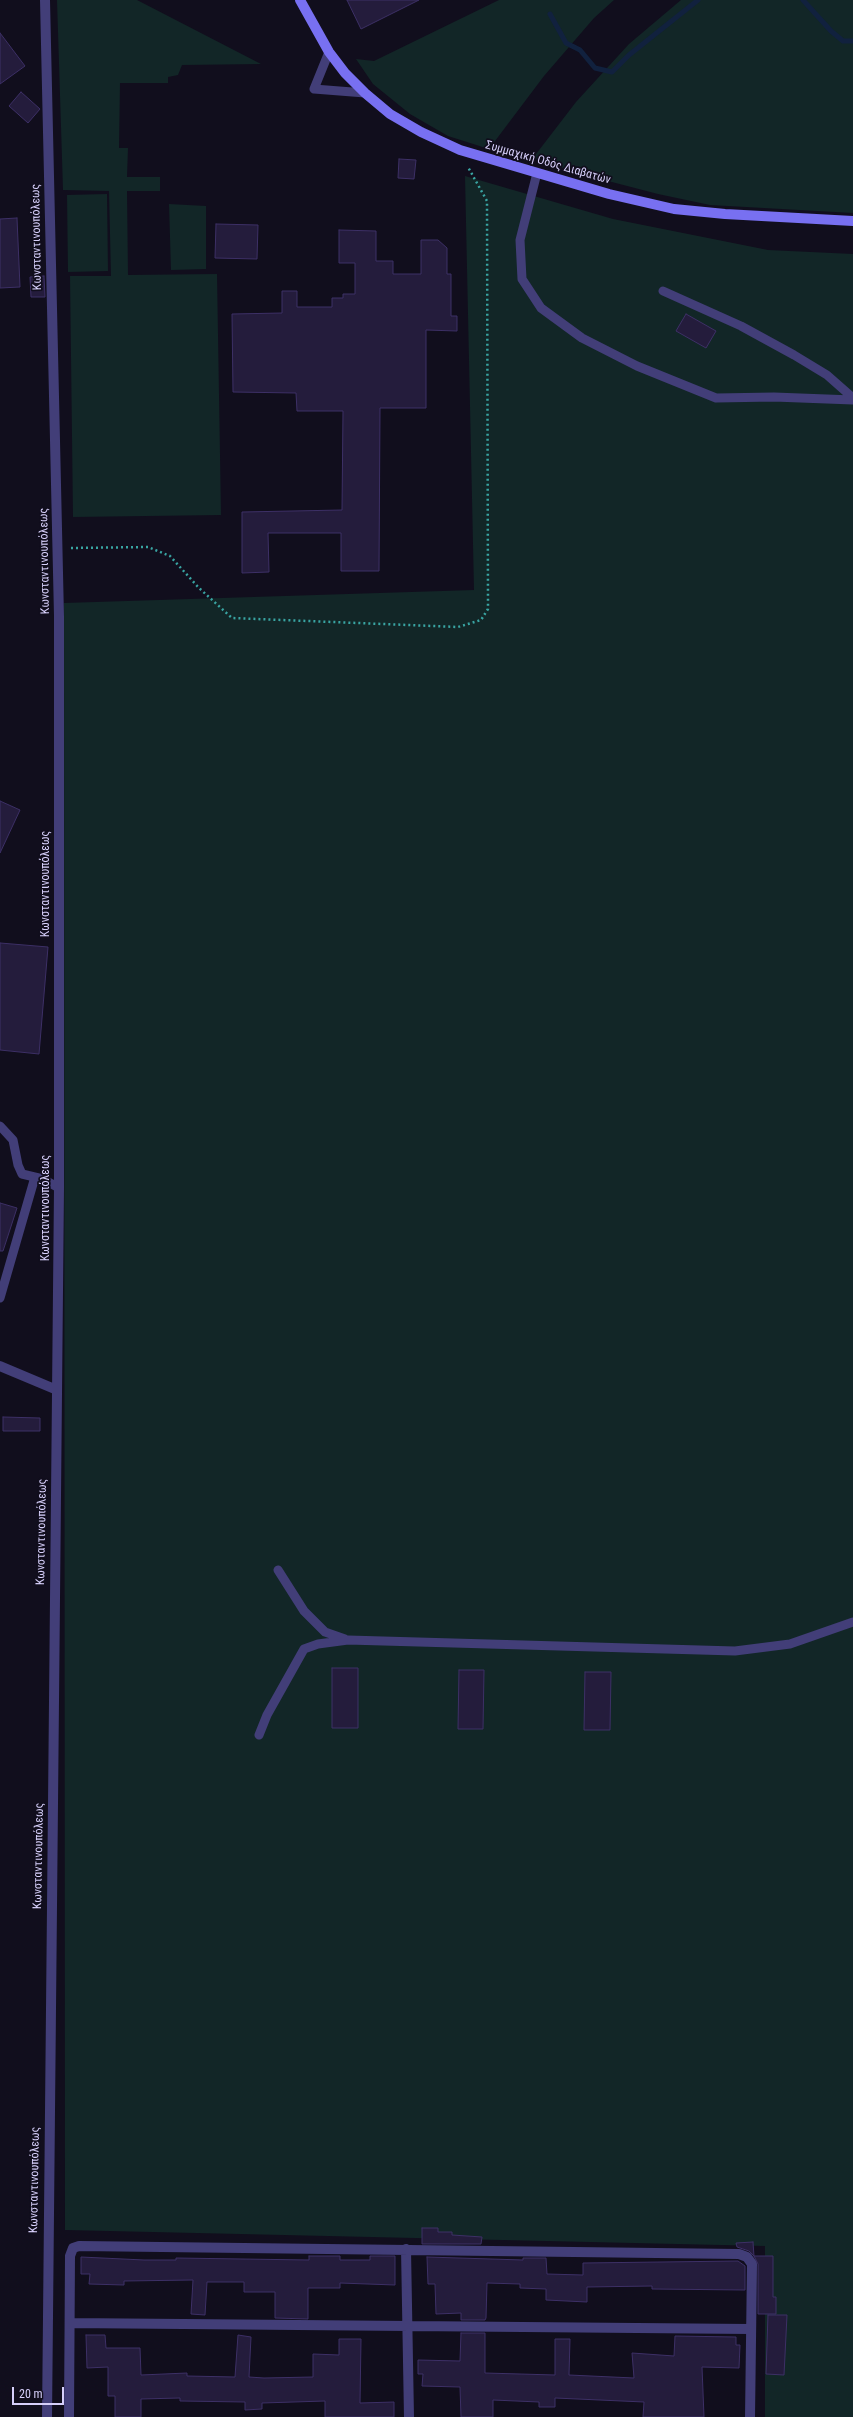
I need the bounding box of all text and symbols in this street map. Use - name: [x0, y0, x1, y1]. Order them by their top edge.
- street label: Συμμαχική Οδός Διαβατών: [484, 138, 612, 188]
- street label: Κωνσταντινουπόλεως: [29, 184, 45, 290]
- street label: Κωνσταντινουπόλεως: [37, 508, 53, 614]
- street label: Κωνσταντινουπόλεως: [39, 831, 53, 937]
- street label: Κωνσταντινουπόλεως: [39, 1155, 53, 1261]
- street label: Κωνσταντινουπόλεως: [34, 1479, 50, 1585]
- street label: Κωνσταντινουπόλεως: [31, 1803, 47, 1909]
- street label: Κωνσταντινουπόλεως: [27, 2127, 43, 2233]
- scale bar: [14, 2379, 66, 2405]
- text: 20 m: [19, 2387, 43, 2401]

